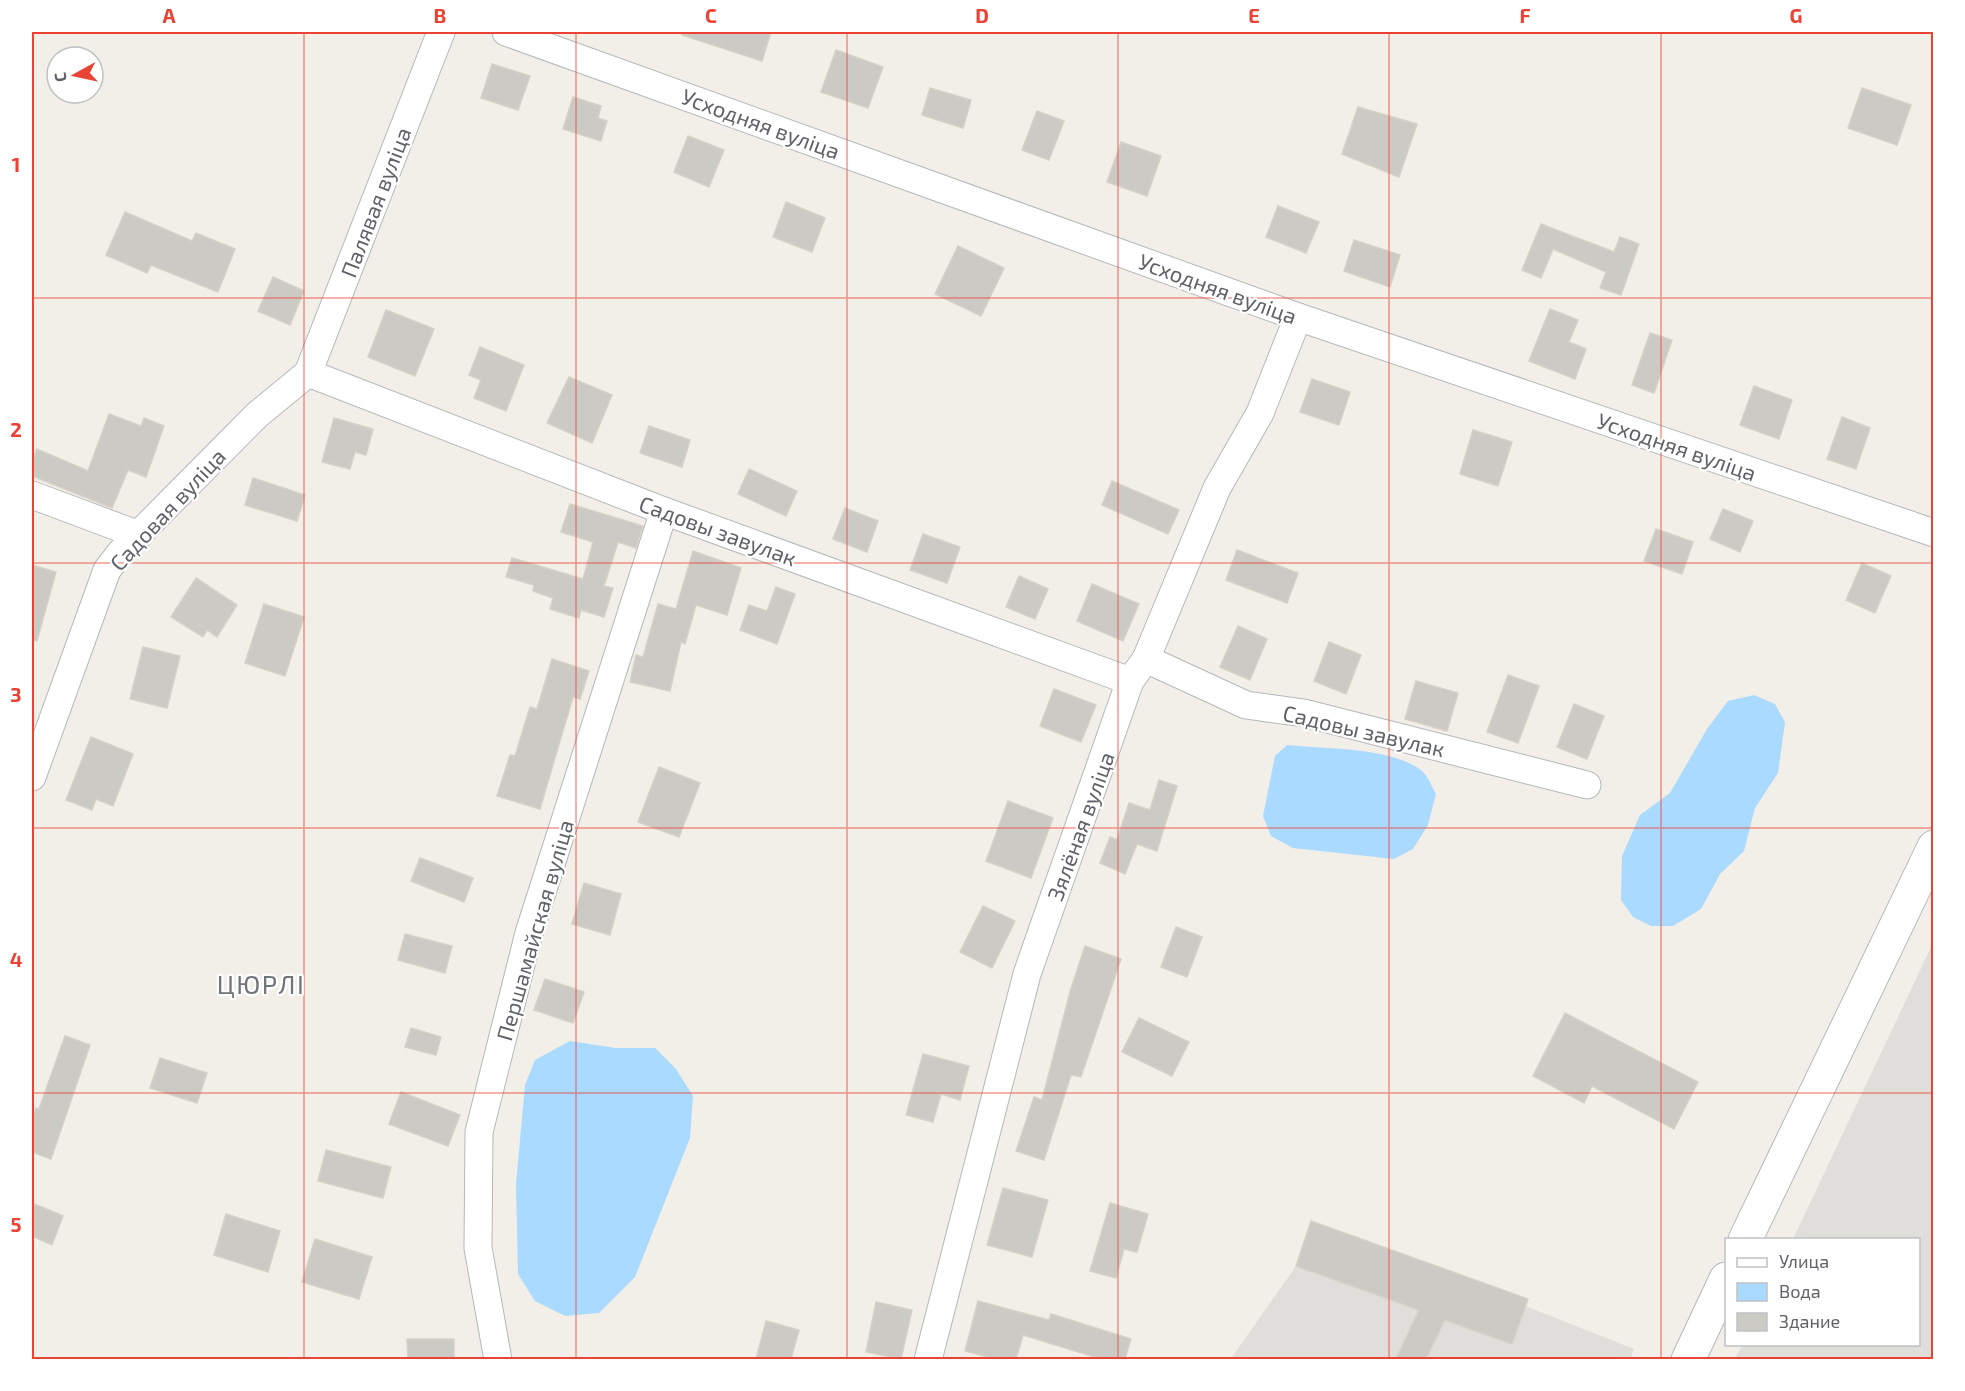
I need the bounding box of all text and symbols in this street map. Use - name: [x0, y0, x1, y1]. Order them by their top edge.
- text: A: [162, 3, 176, 27]
- text: B: [434, 3, 446, 27]
- text: C: [705, 3, 717, 27]
- text: D: [975, 3, 989, 27]
- text: E: [1248, 3, 1260, 27]
- text: F: [1519, 3, 1531, 27]
- text: G: [1790, 3, 1802, 27]
- north arrow: [45, 45, 105, 105]
- text: С: [50, 71, 70, 83]
- street label: Усходняя вуліца: [678, 82, 844, 165]
- street label: Палявая вуліца: [334, 123, 416, 281]
- text: 1: [12, 152, 20, 176]
- street label: Усходняя вуліца: [1135, 247, 1301, 330]
- street label: Усходняя вуліца: [1594, 407, 1760, 486]
- text: 2: [10, 417, 22, 441]
- street label: Садовая вуліца: [104, 443, 231, 576]
- street label: Садовы завулак: [635, 489, 800, 572]
- text: 3: [10, 682, 22, 706]
- street label: Садовы завулак: [1280, 699, 1448, 762]
- street label: Зялёная вуліца: [1041, 748, 1120, 904]
- street label: Першамайская вуліца: [490, 817, 579, 1044]
- text: 4: [10, 947, 23, 971]
- district label: ЦЮРЛІ: [217, 968, 305, 999]
- text: 5: [10, 1212, 22, 1236]
- legend: [1725, 1238, 1920, 1346]
- text: Улица: [1779, 1250, 1829, 1272]
- text: Вода: [1779, 1280, 1821, 1302]
- text: Здание: [1779, 1310, 1840, 1332]

